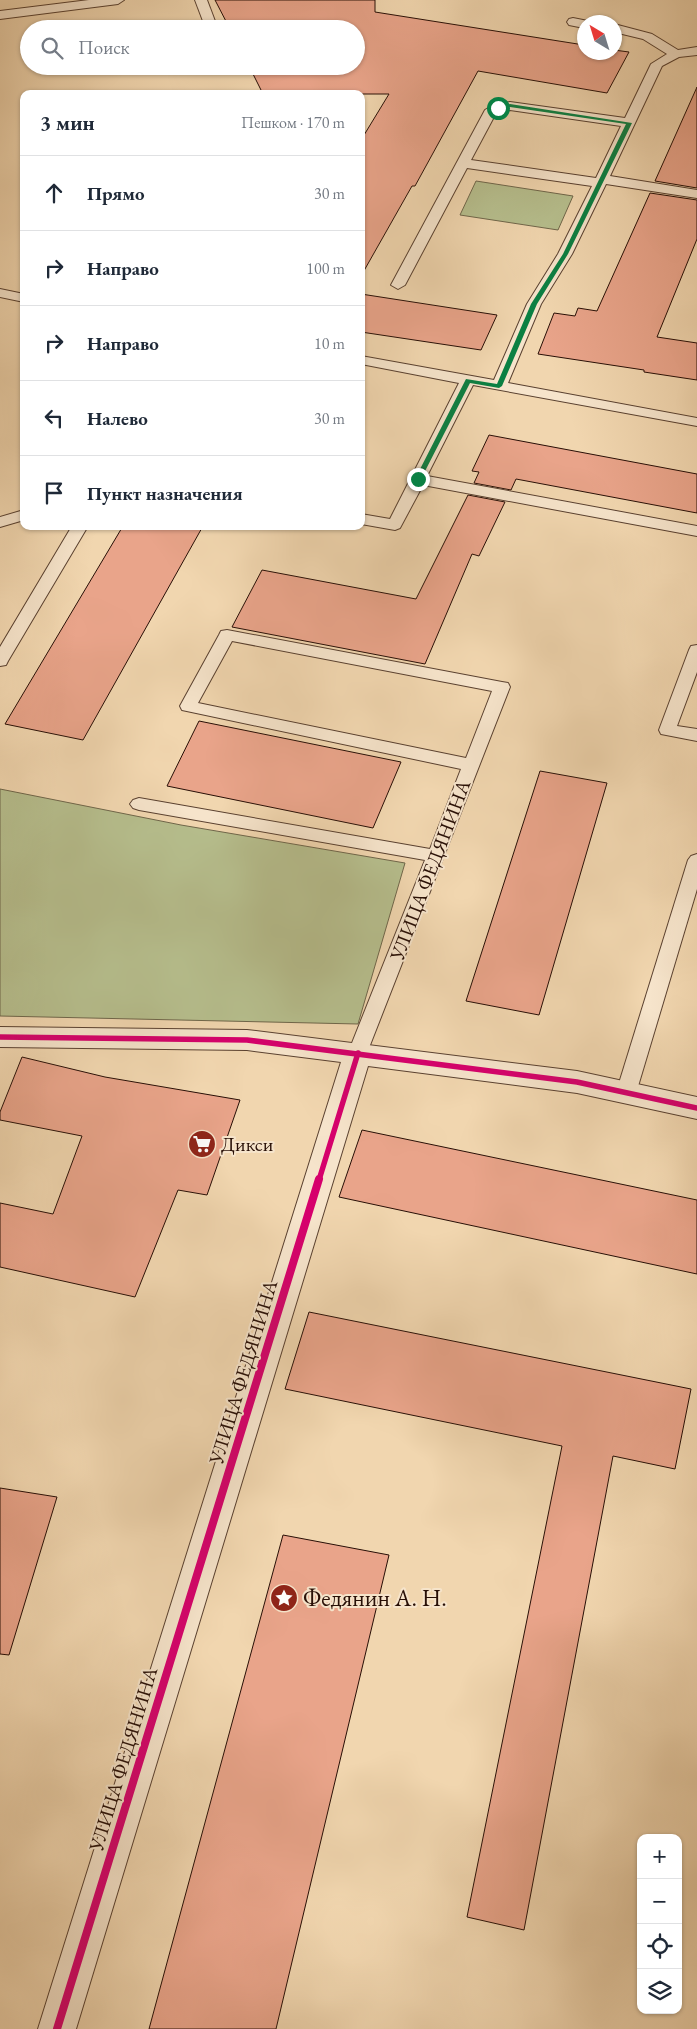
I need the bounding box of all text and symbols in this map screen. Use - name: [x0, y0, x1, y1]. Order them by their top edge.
- north arrow: [577, 15, 622, 60]
- search box: [20, 20, 365, 75]
- icon: search: [38, 34, 66, 62]
- text: Поиск: [78, 35, 130, 60]
- route start: [487, 97, 510, 120]
- text: 3 мин: [40, 109, 95, 136]
- text: Пешком · 170 m: [241, 112, 345, 133]
- icon: ahead: [40, 179, 68, 207]
- text: Прямо: [87, 181, 145, 206]
- text: 30 m: [314, 183, 345, 204]
- icon: right: [40, 254, 68, 282]
- text: Направо: [87, 256, 159, 281]
- text: 100 m: [306, 258, 345, 279]
- icon: right: [40, 329, 68, 357]
- text: Направо: [87, 331, 159, 356]
- text: 10 m: [314, 333, 345, 354]
- icon: left: [40, 404, 68, 432]
- text: Налево: [87, 406, 148, 431]
- text: 30 m: [314, 408, 345, 429]
- route end: [407, 468, 430, 491]
- icon: arrive: [40, 479, 68, 507]
- text: Пункт назначения: [87, 481, 243, 506]
- street label: УЛИЦА ФЕДЯНИНА: [383, 776, 476, 965]
- supermarket icon: Дикси: [187, 1129, 217, 1159]
- place label: Дикси: [221, 1131, 274, 1157]
- street label: УЛИЦА ФЕДЯНИНА: [202, 1277, 283, 1468]
- place label: Федянин А. Н.: [303, 1582, 447, 1613]
- place icon: Федянин А. Н.: [269, 1583, 299, 1613]
- street label: УЛИЦА ФЕДЯНИНА: [82, 1664, 163, 1855]
- map controls: [637, 1834, 682, 2014]
- button: +: [637, 1834, 682, 1879]
- button: −: [637, 1879, 682, 1924]
- button: locate: [637, 1924, 682, 1969]
- button: layers: [637, 1969, 682, 2014]

